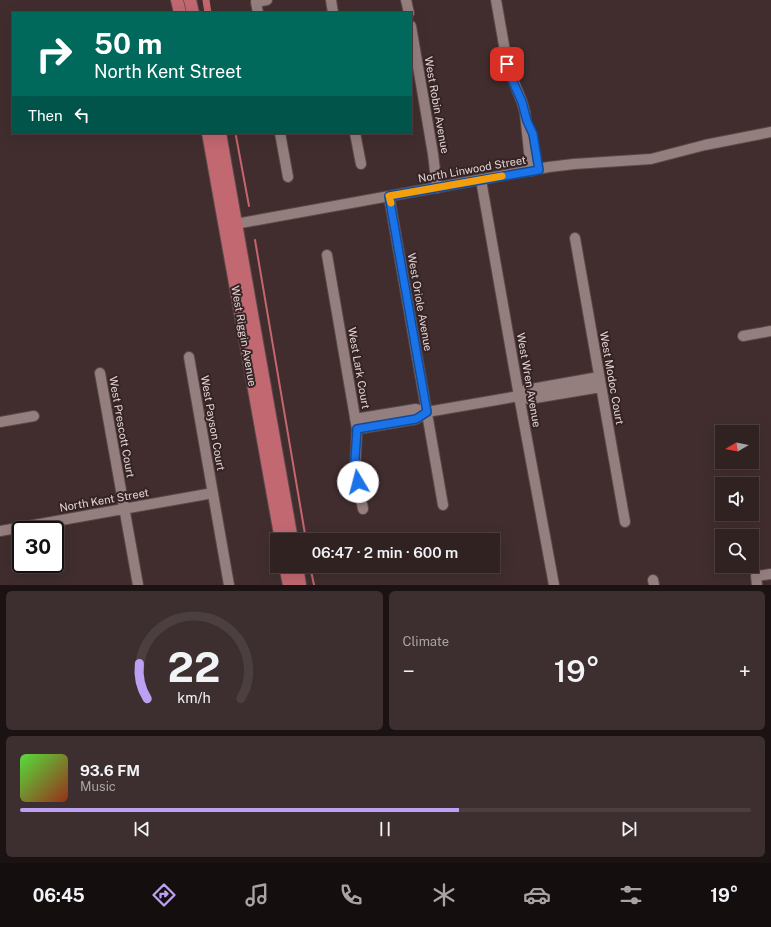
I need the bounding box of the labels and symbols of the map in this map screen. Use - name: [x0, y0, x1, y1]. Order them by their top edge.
- pin: [490, 47, 524, 81]
- street label: West Robin Avenue: [423, 56, 451, 154]
- street label: North Linwood Street: [417, 154, 527, 184]
- street label: West Oriole Avenue: [405, 252, 435, 352]
- street label: West Riggin Avenue: [229, 285, 259, 387]
- street label: West Lark Court: [346, 326, 372, 410]
- street label: West Modoc Court: [598, 330, 626, 426]
- street label: West Wren Avenue: [515, 332, 543, 428]
- street label: West Payson Court: [199, 374, 227, 472]
- street label: West Prescott Court: [107, 375, 137, 479]
- north arrow: [715, 425, 759, 469]
- position arrow: [337, 461, 379, 503]
- street label: North Kent Street: [58, 486, 150, 514]
- speed limit sign: 30: [12, 521, 64, 573]

